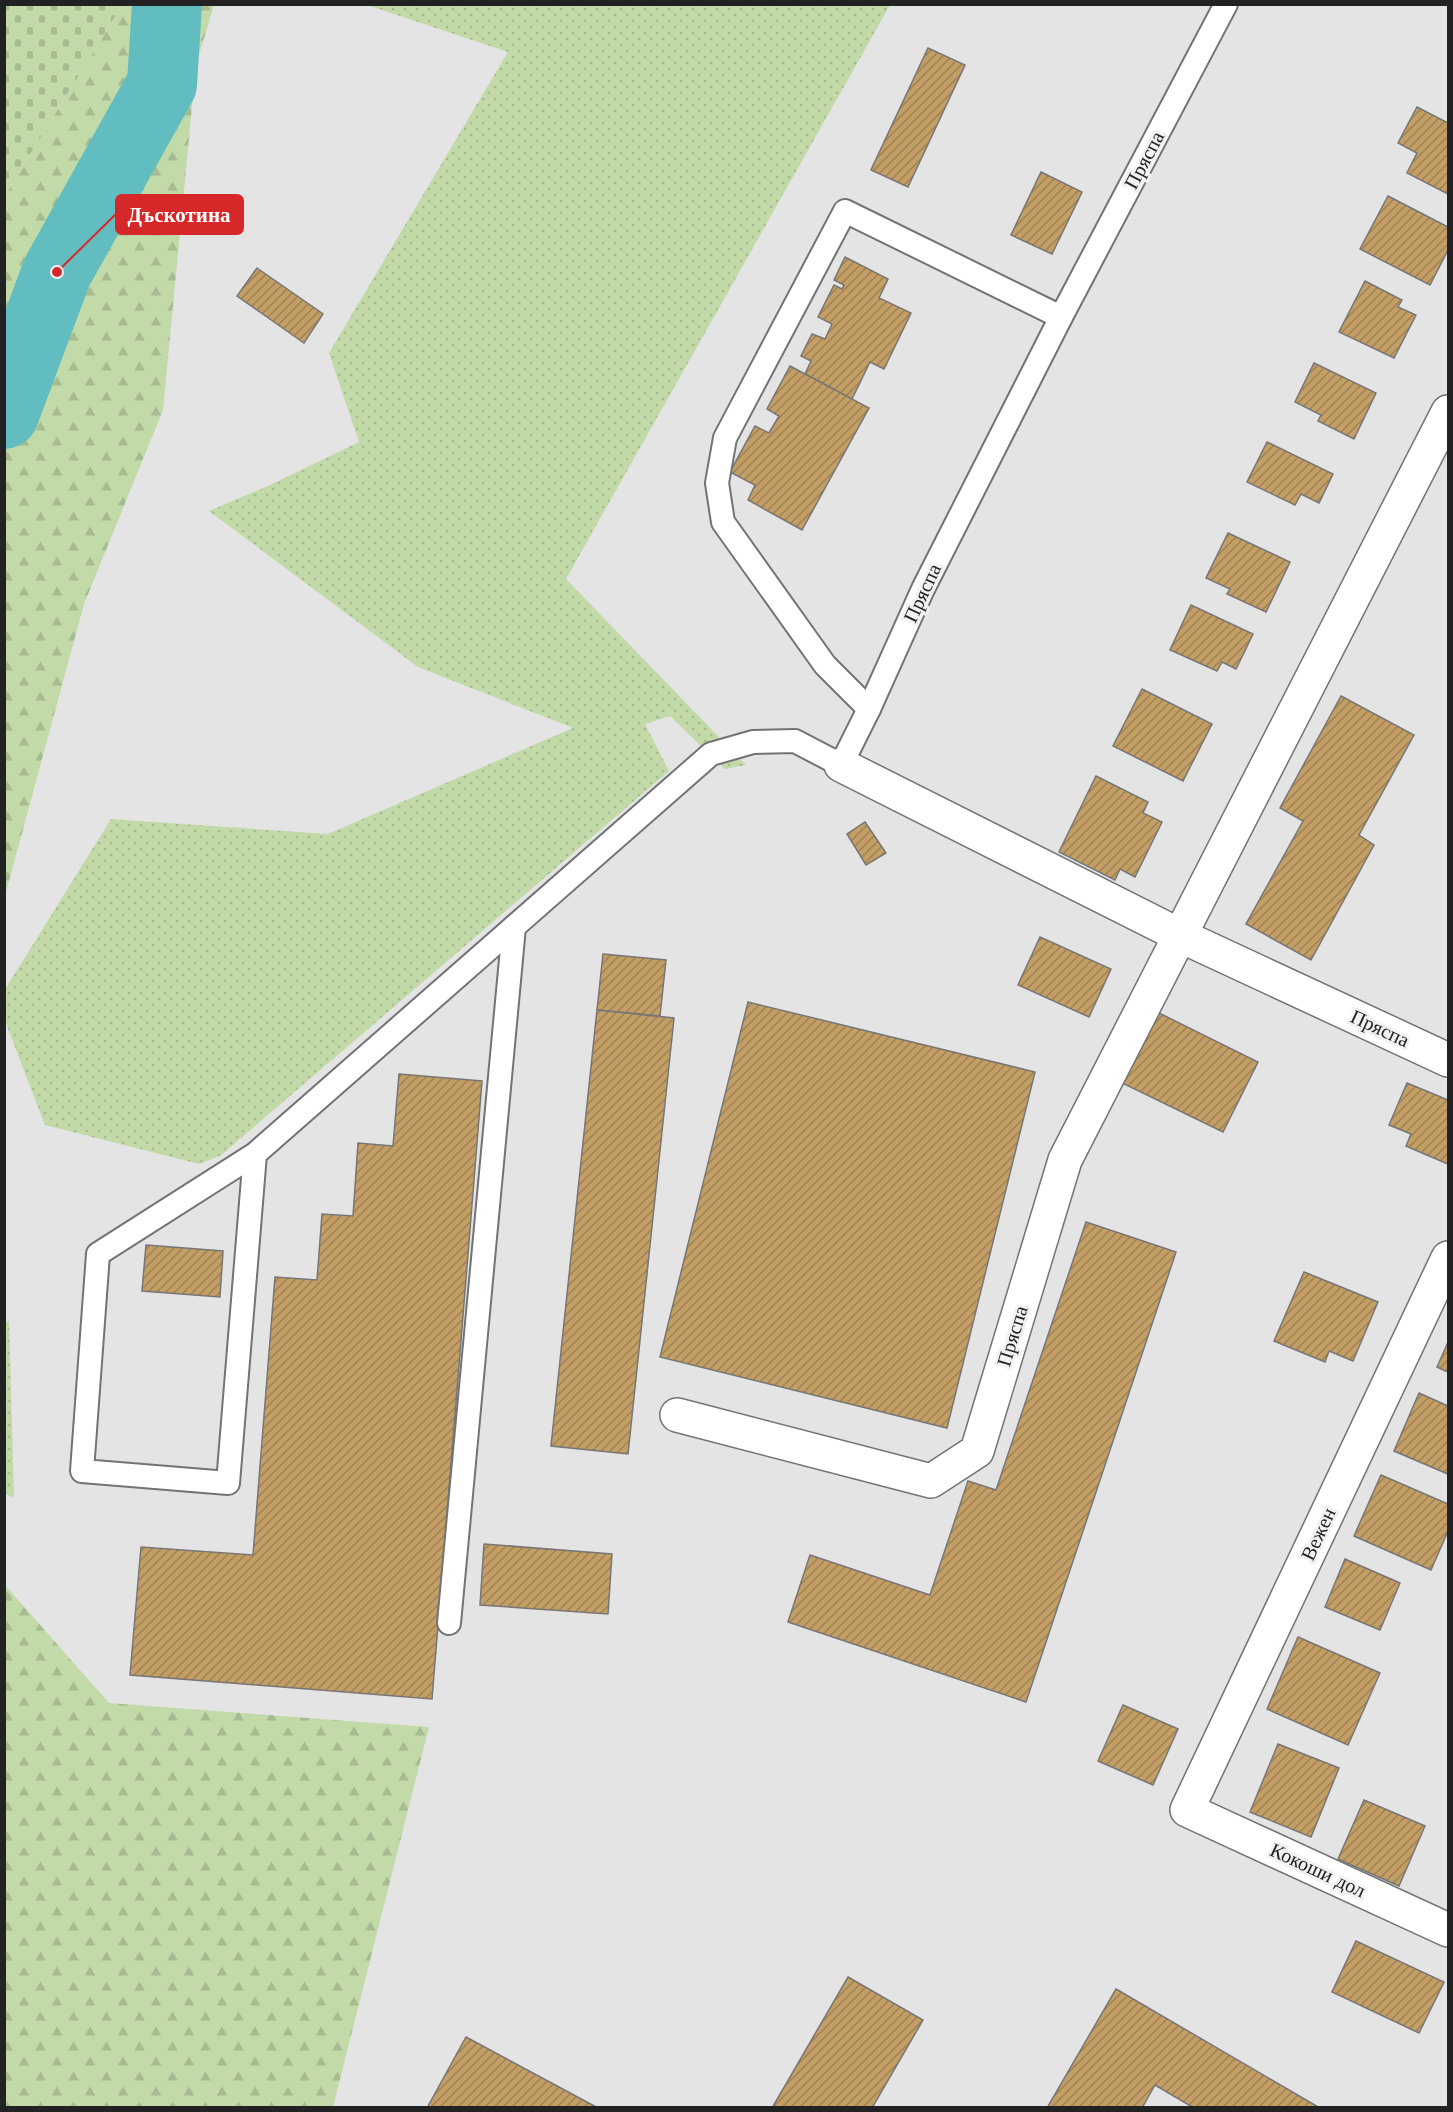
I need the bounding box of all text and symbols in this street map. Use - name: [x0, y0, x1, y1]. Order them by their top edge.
- street label: Пряспа: [1119, 127, 1169, 193]
- callout: Дъскотина: [116, 195, 243, 234]
- text: Дъскотина: [127, 202, 231, 228]
- street label: Пряспа: [898, 560, 946, 626]
- street label: Пряспа: [1347, 1004, 1413, 1052]
- street label: Пряспа: [991, 1303, 1033, 1369]
- street label: Вежен: [1295, 1504, 1341, 1564]
- street label: Кокоши дол: [1266, 1837, 1370, 1903]

